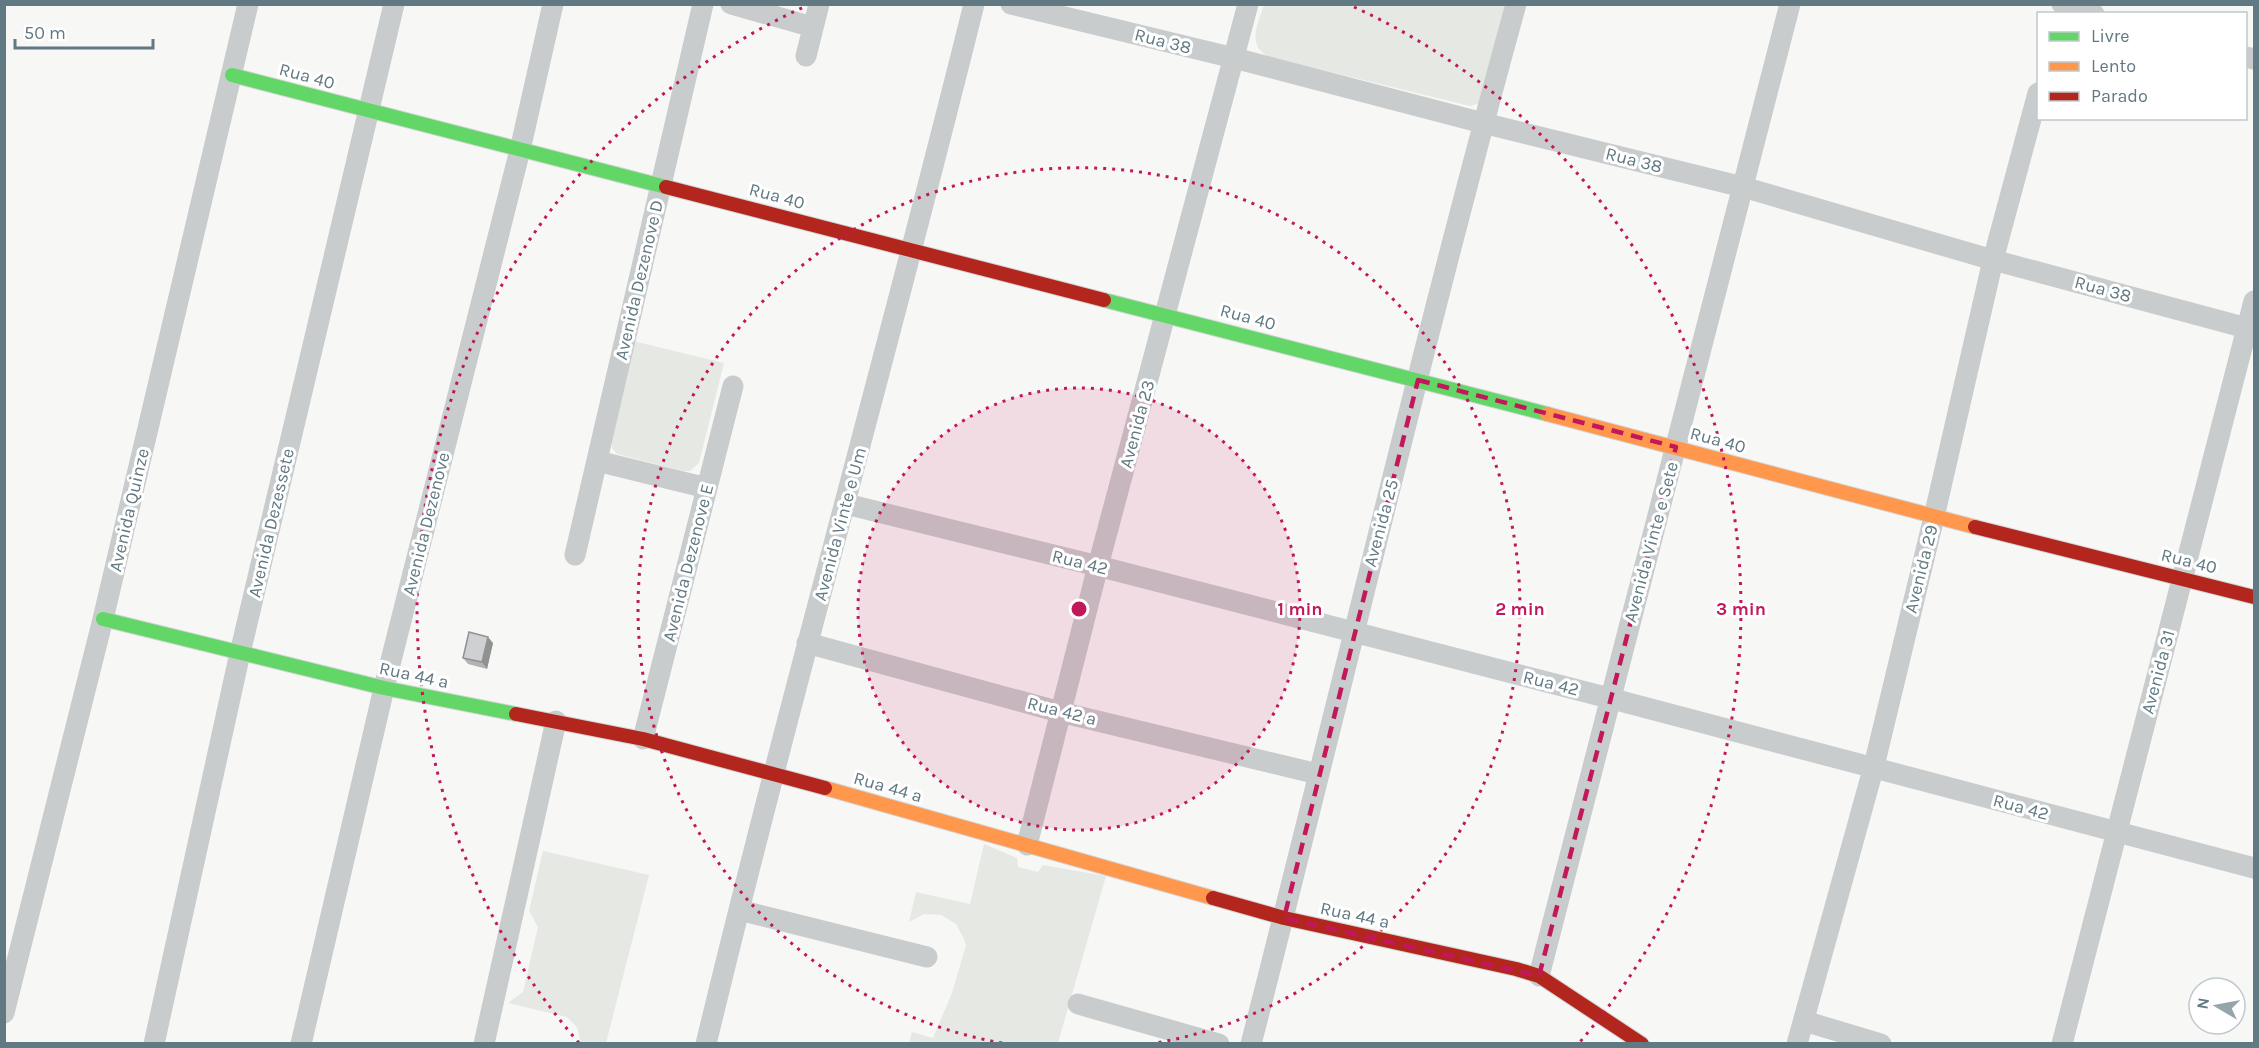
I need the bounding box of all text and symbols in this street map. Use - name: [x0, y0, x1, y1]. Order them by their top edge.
- scale bar: [15, 12, 153, 50]
- legend: [2037, 12, 2247, 120]
- text: 50 m: [24, 22, 66, 44]
- street label: Rua 38: [1132, 23, 1194, 59]
- text: Livre: [2091, 25, 2130, 47]
- text: Lento: [2091, 55, 2136, 77]
- street label: Rua 40: [277, 58, 337, 94]
- text: Parado: [2091, 85, 2148, 107]
- street label: Rua 38: [1603, 142, 1665, 178]
- street label: Rua 40: [747, 178, 807, 214]
- street label: Avenida Dezenove D: [610, 198, 668, 362]
- street label: Rua 38: [2072, 271, 2134, 307]
- street label: Rua 40: [1218, 299, 1278, 335]
- street label: Avenida 23: [1115, 378, 1159, 470]
- street label: Rua 40: [1688, 422, 1748, 458]
- street label: Avenida Vinte e Um: [809, 445, 871, 603]
- street label: Avenida Quinze: [104, 446, 154, 574]
- street label: Avenida Dezessete: [243, 446, 299, 600]
- street label: Avenida Dezenove: [398, 450, 454, 598]
- street label: Avenida Vinte e Sete: [1619, 459, 1683, 625]
- street label: Avenida 25: [1359, 477, 1403, 569]
- street label: Avenida Dezenove E: [658, 482, 718, 644]
- street label: Avenida 29: [1899, 523, 1943, 615]
- street label: Rua 40: [2159, 543, 2219, 579]
- street label: Rua 42: [1050, 544, 1110, 580]
- text: 1 min: [1277, 598, 1323, 620]
- text: 2 min: [1495, 598, 1545, 620]
- text: 3 min: [1716, 598, 1766, 620]
- centre of rings: [1069, 599, 1089, 619]
- street label: Avenida 31: [2136, 628, 2180, 716]
- street label: Rua 44 a: [377, 657, 451, 693]
- street label: Rua 42: [1521, 665, 1581, 701]
- street label: Rua 42 a: [1025, 692, 1099, 730]
- street label: Rua 44 a: [851, 767, 925, 807]
- street label: Rua 42: [1991, 789, 2051, 825]
- street label: Rua 44 a: [1318, 897, 1392, 933]
- north arrow: [2187, 976, 2247, 1036]
- text: N: [2192, 996, 2213, 1011]

